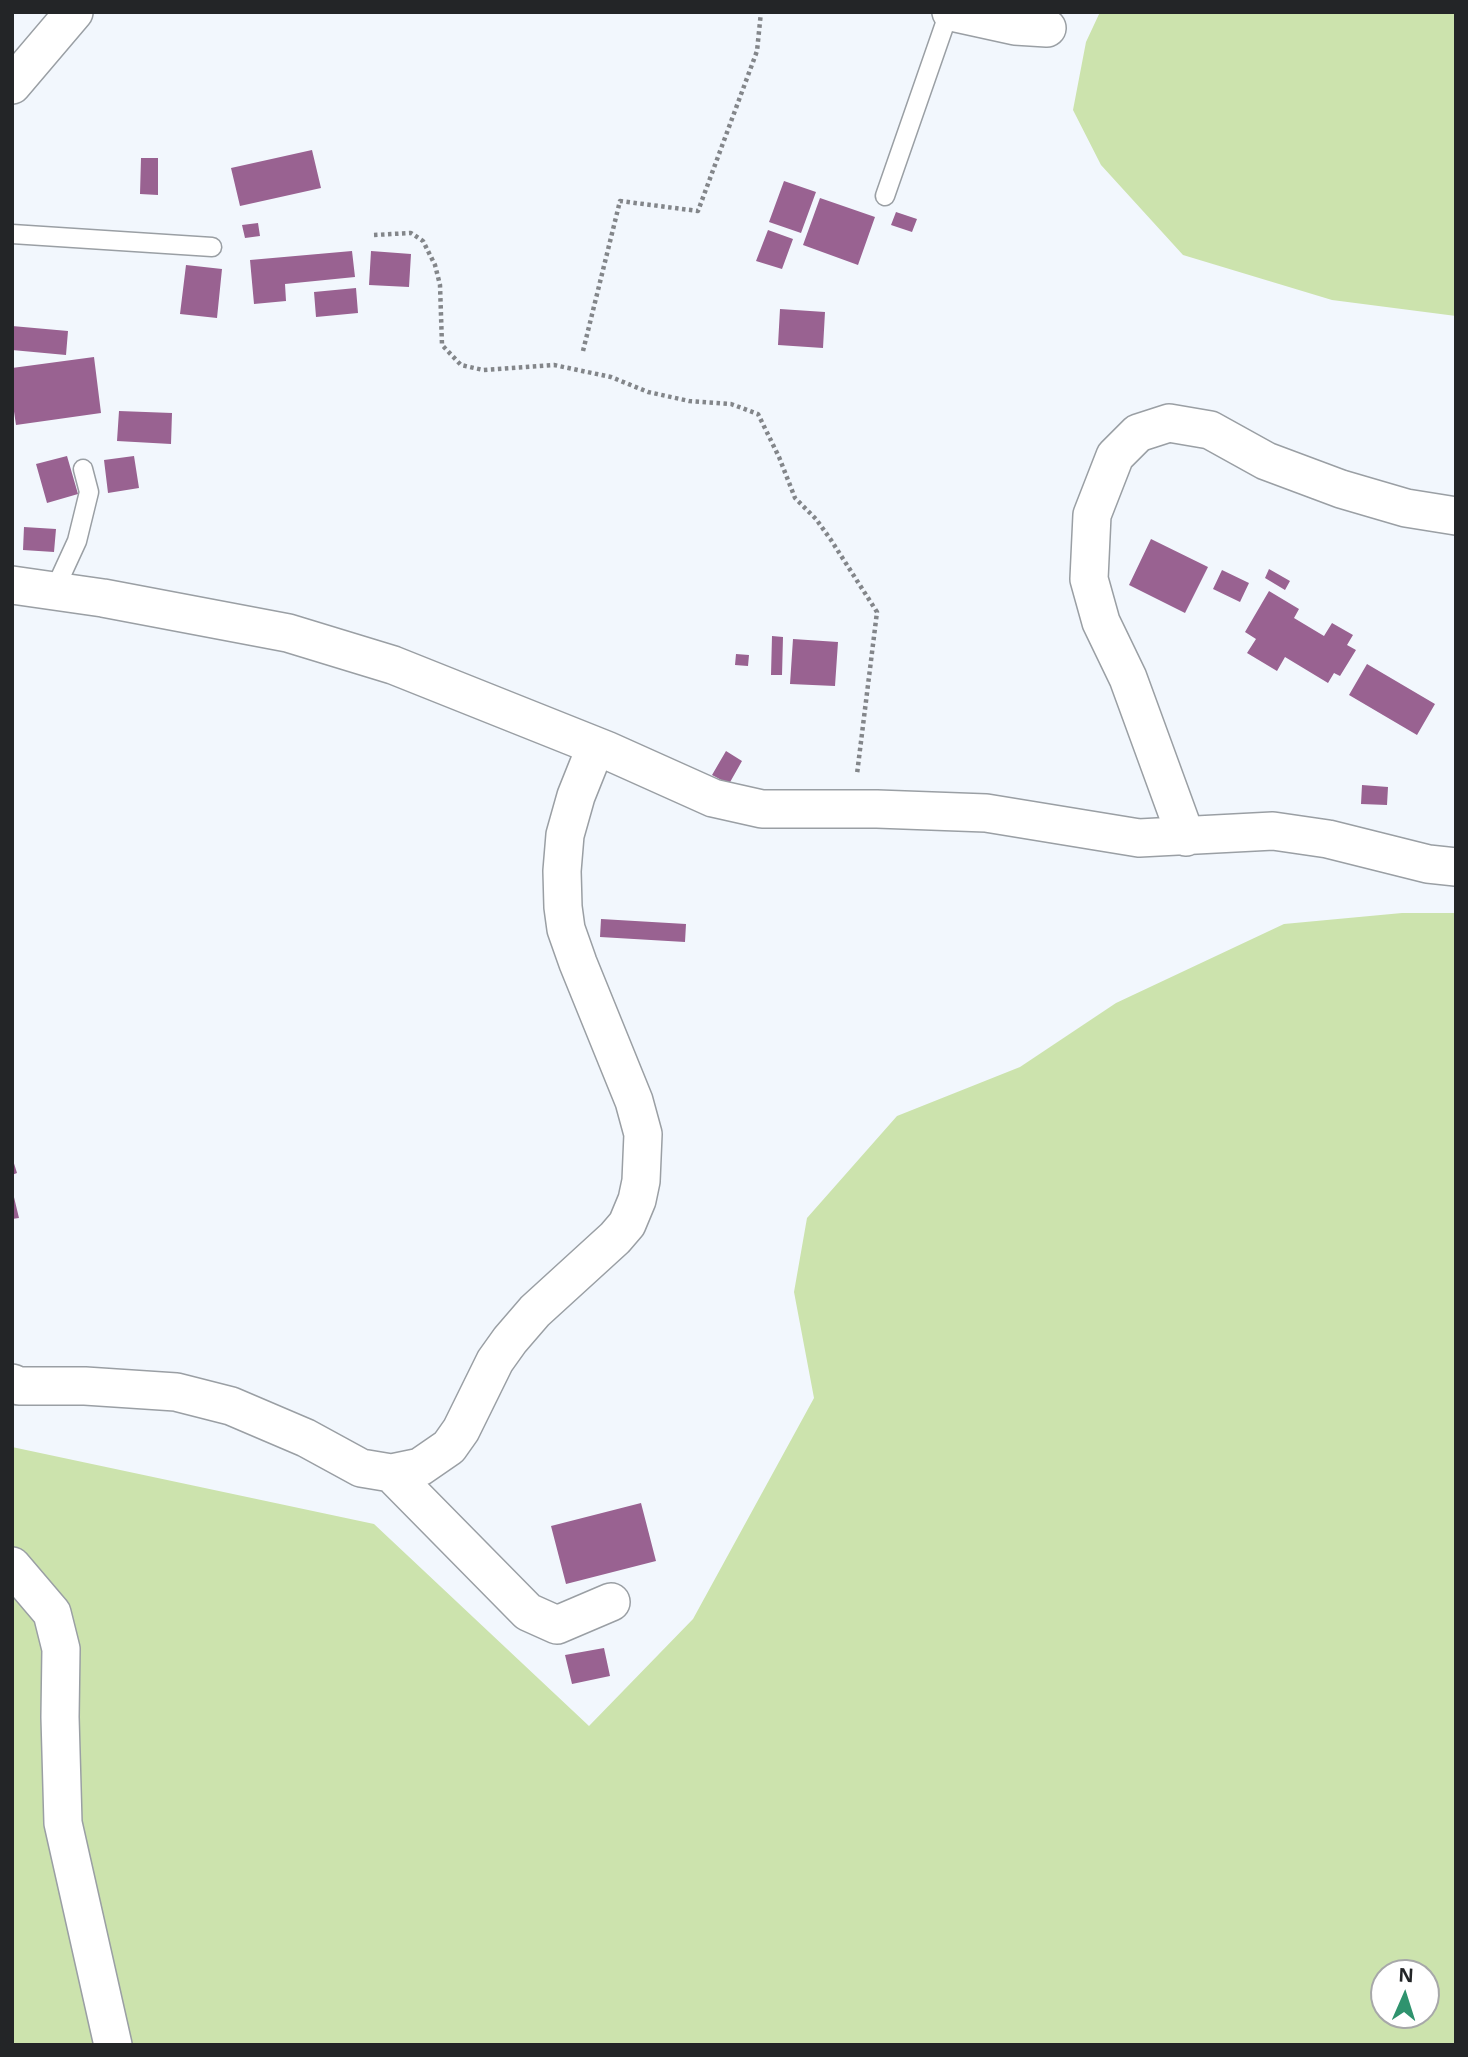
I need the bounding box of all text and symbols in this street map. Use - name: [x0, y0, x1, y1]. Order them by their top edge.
- north arrow: [1370, 1959, 1440, 2029]
- text: N: [1398, 1962, 1414, 1988]

